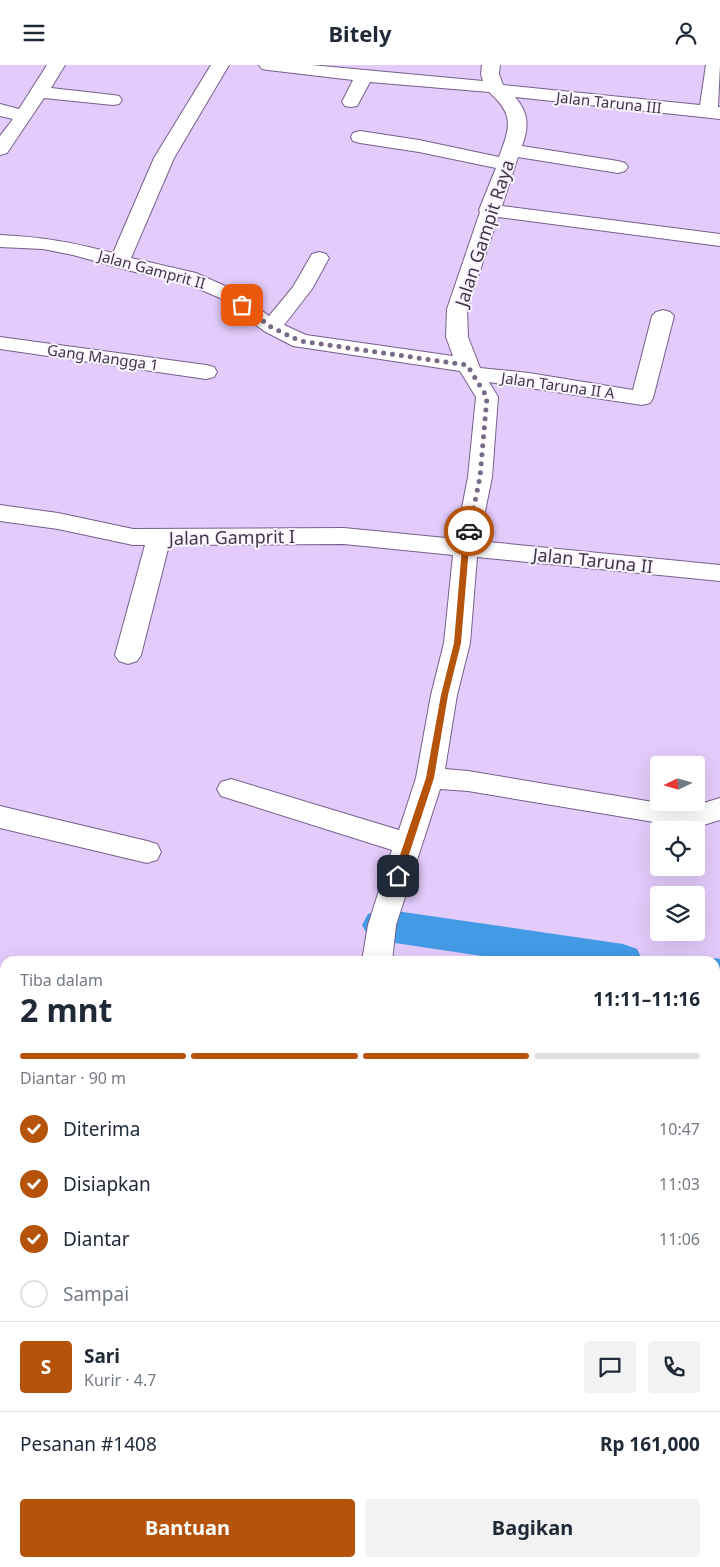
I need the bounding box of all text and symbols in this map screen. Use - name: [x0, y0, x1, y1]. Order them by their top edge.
- text: Bitely: [328, 18, 392, 48]
- icon: menu: [20, 19, 48, 47]
- icon: person: [672, 19, 700, 47]
- street label: Jalan Taruna III: [553, 86, 663, 117]
- street label: Jalan Gampit Raya: [448, 157, 519, 311]
- street label: Jalan Gamprit II: [94, 245, 208, 293]
- pin: [221, 284, 263, 326]
- icon: bag: [228, 291, 256, 319]
- street label: Gang Mangga 1: [46, 339, 160, 375]
- street label: Jalan Taruna II A: [498, 367, 616, 403]
- courier: [444, 506, 494, 556]
- icon: car: [455, 517, 483, 545]
- street label: Jalan Gamprit I: [167, 524, 295, 550]
- street label: Jalan Taruna II: [530, 542, 654, 578]
- north arrow: [650, 756, 705, 811]
- map controls: [650, 756, 705, 941]
- button: locate: [650, 821, 705, 876]
- pin: [377, 855, 419, 897]
- icon: home: [384, 862, 412, 890]
- button: layers: [650, 886, 705, 941]
- text: Tiba dalam: [20, 969, 103, 991]
- text: 11:11–11:16: [593, 986, 700, 1012]
- text: 2 mnt: [20, 988, 113, 1031]
- text: Diantar · 90 m: [20, 1067, 126, 1089]
- icon: check: [20, 1115, 48, 1143]
- text: Diterima: [63, 1116, 141, 1142]
- text: 10:47: [659, 1118, 700, 1140]
- icon: check: [20, 1170, 48, 1198]
- text: Disiapkan: [63, 1171, 151, 1197]
- text: 11:03: [659, 1173, 700, 1195]
- icon: check: [20, 1225, 48, 1253]
- text: Diantar: [63, 1226, 130, 1252]
- text: 11:06: [659, 1228, 700, 1250]
- text: Sampai: [63, 1281, 129, 1307]
- button: chat: [584, 1341, 636, 1393]
- button: phone: [648, 1341, 700, 1393]
- text: Sari: [84, 1343, 120, 1369]
- text: S: [41, 1354, 51, 1380]
- text: Kurir · 4.7: [84, 1369, 156, 1391]
- text: Pesanan #1408: [20, 1431, 157, 1457]
- text: Rp 161,000: [600, 1431, 700, 1457]
- button: Bantuan: [20, 1499, 355, 1557]
- button: Bagikan: [365, 1499, 700, 1557]

